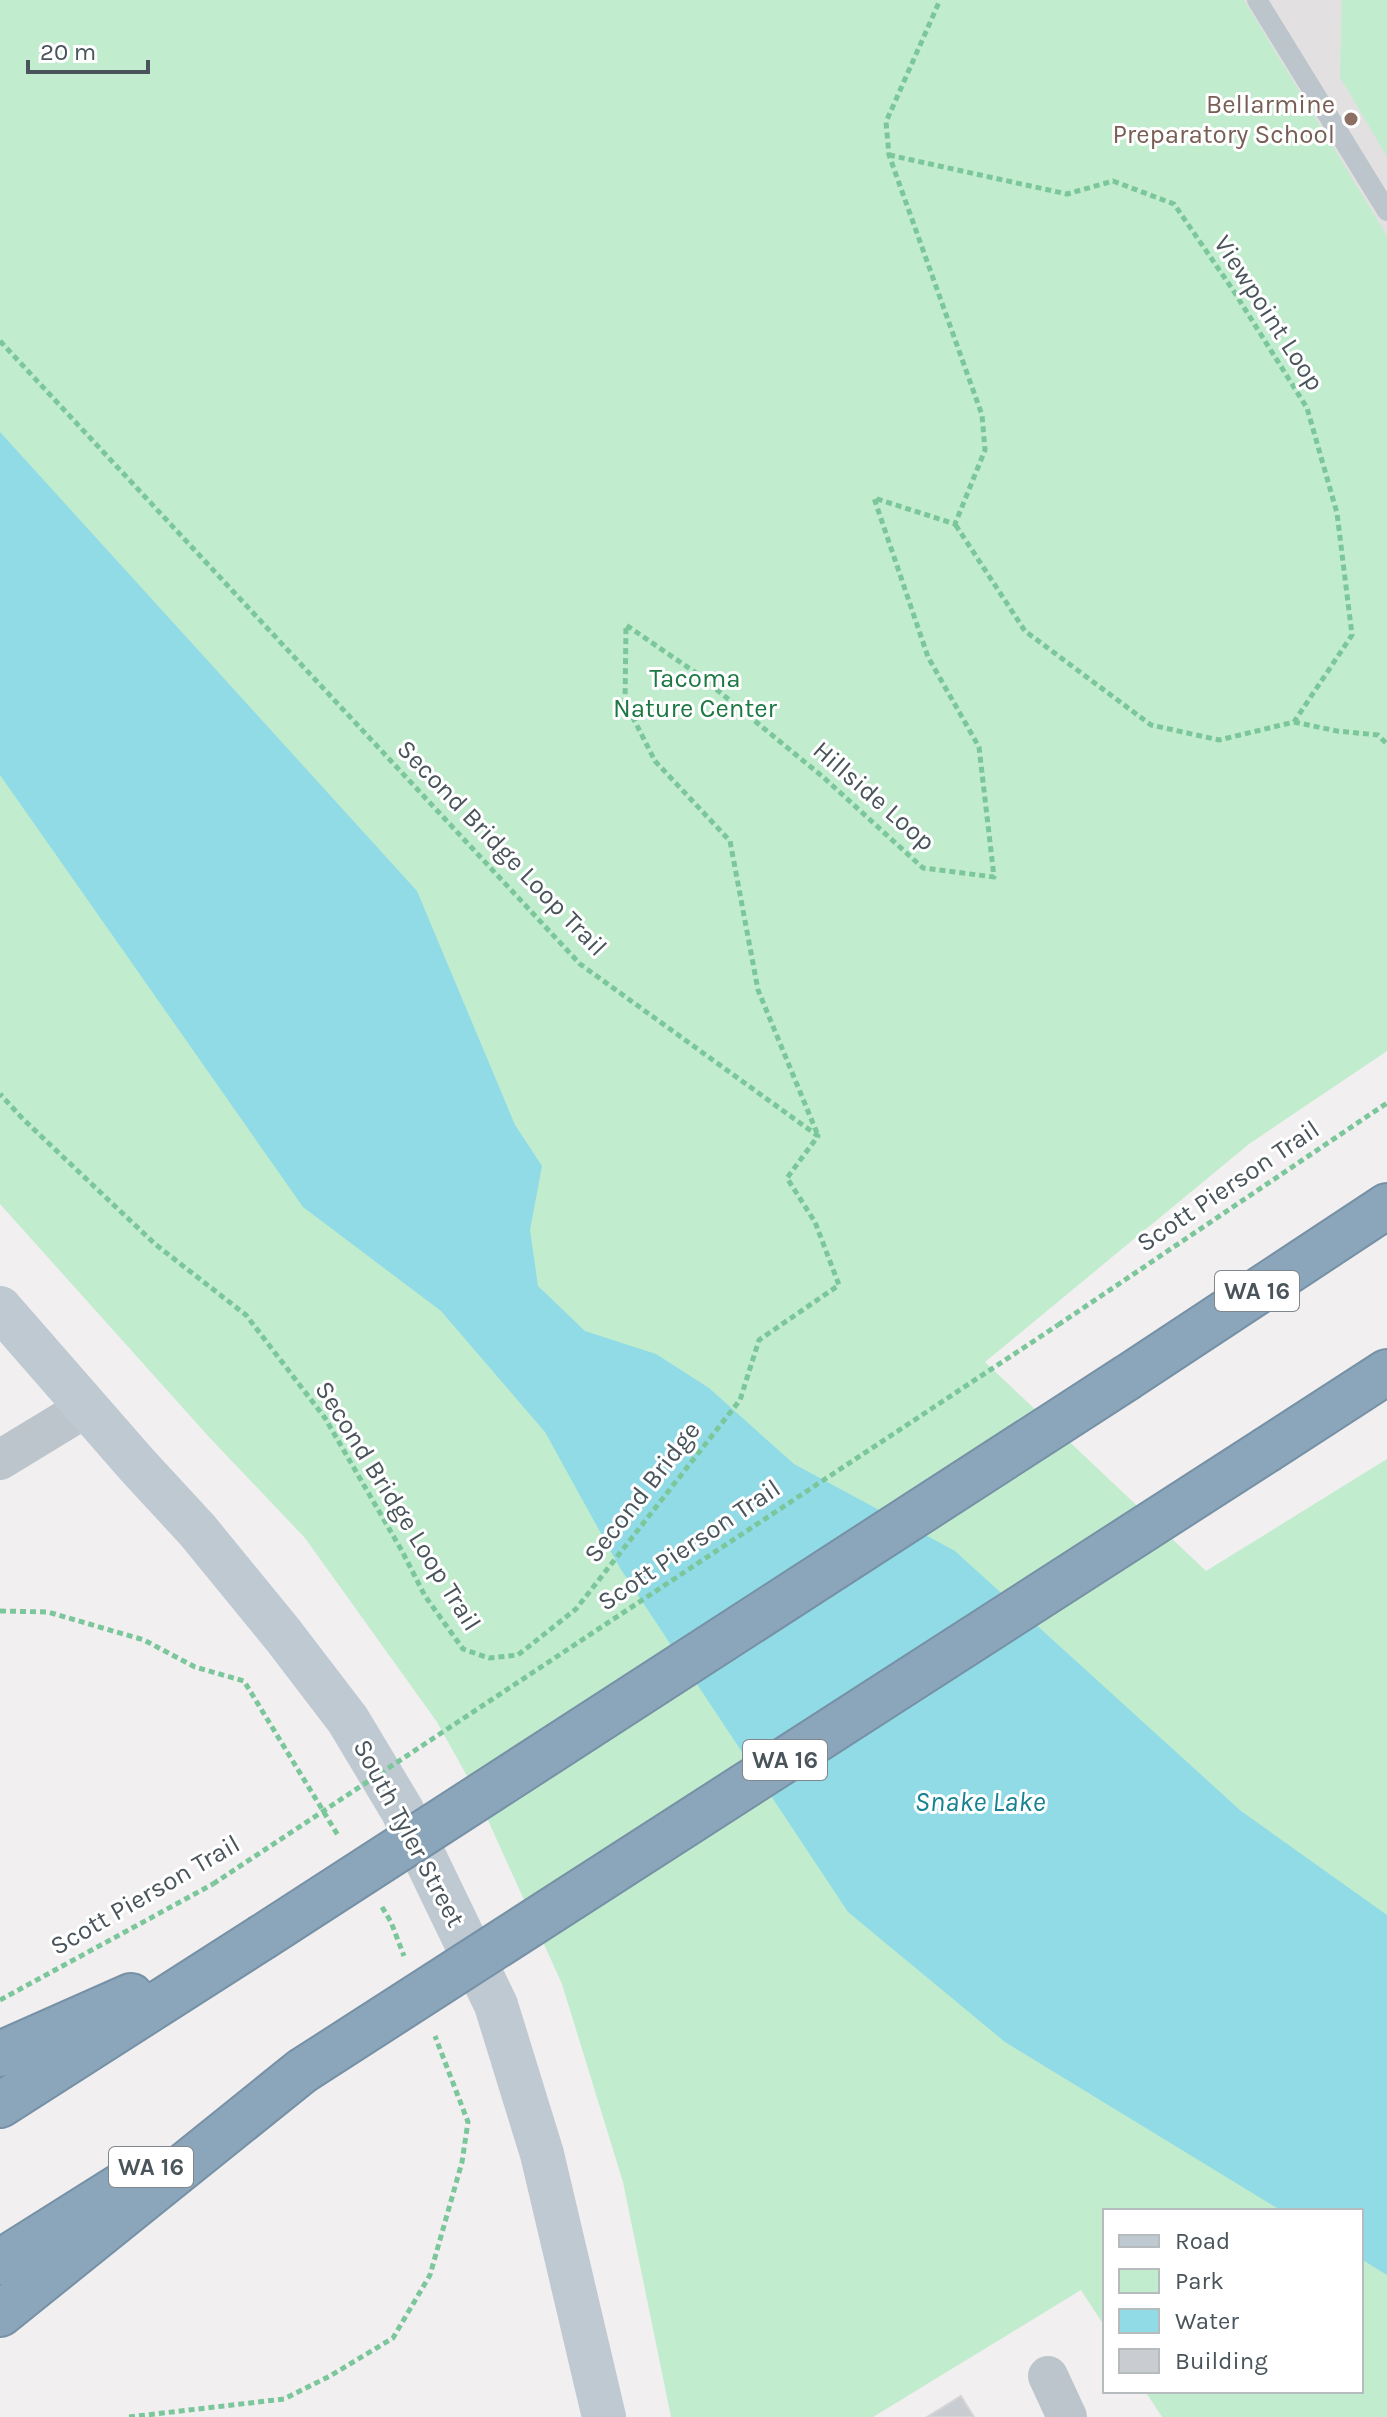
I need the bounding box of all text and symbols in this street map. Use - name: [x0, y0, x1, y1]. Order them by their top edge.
- scale bar: [28, 24, 148, 74]
- text: 20 m: [40, 38, 96, 66]
- place label: Bellarmine Preparatory School: [1112, 89, 1335, 150]
- marker: Bellarmine Preparatory School: [1342, 110, 1360, 128]
- street label: Viewpoint Loop: [1207, 229, 1331, 397]
- park label: Tacoma Nature Center: [613, 663, 778, 724]
- street label: Second Bridge Loop Trail: [391, 733, 613, 963]
- street label: Hillside Loop: [807, 735, 941, 857]
- street label: Scott Pierson Trail: [1131, 1113, 1325, 1259]
- road number: WA 16: [1215, 1271, 1299, 1311]
- street label: Second Bridge Loop Trail: [308, 1375, 488, 1637]
- street label: Second Bridge: [577, 1415, 707, 1569]
- street label: Scott Pierson Trail: [592, 1472, 786, 1618]
- street label: South Tyler Street: [346, 1734, 472, 1932]
- road number: WA 16: [743, 1740, 827, 1780]
- water label: Snake Lake: [915, 1785, 1045, 1818]
- street label: Scott Pierson Trail: [45, 1828, 245, 1962]
- road number: WA 16: [109, 2147, 193, 2187]
- legend: [1103, 2209, 1363, 2393]
- text: Road: [1175, 2227, 1230, 2255]
- text: Park: [1175, 2267, 1224, 2295]
- text: Water: [1175, 2307, 1239, 2335]
- text: Building: [1175, 2347, 1268, 2375]

